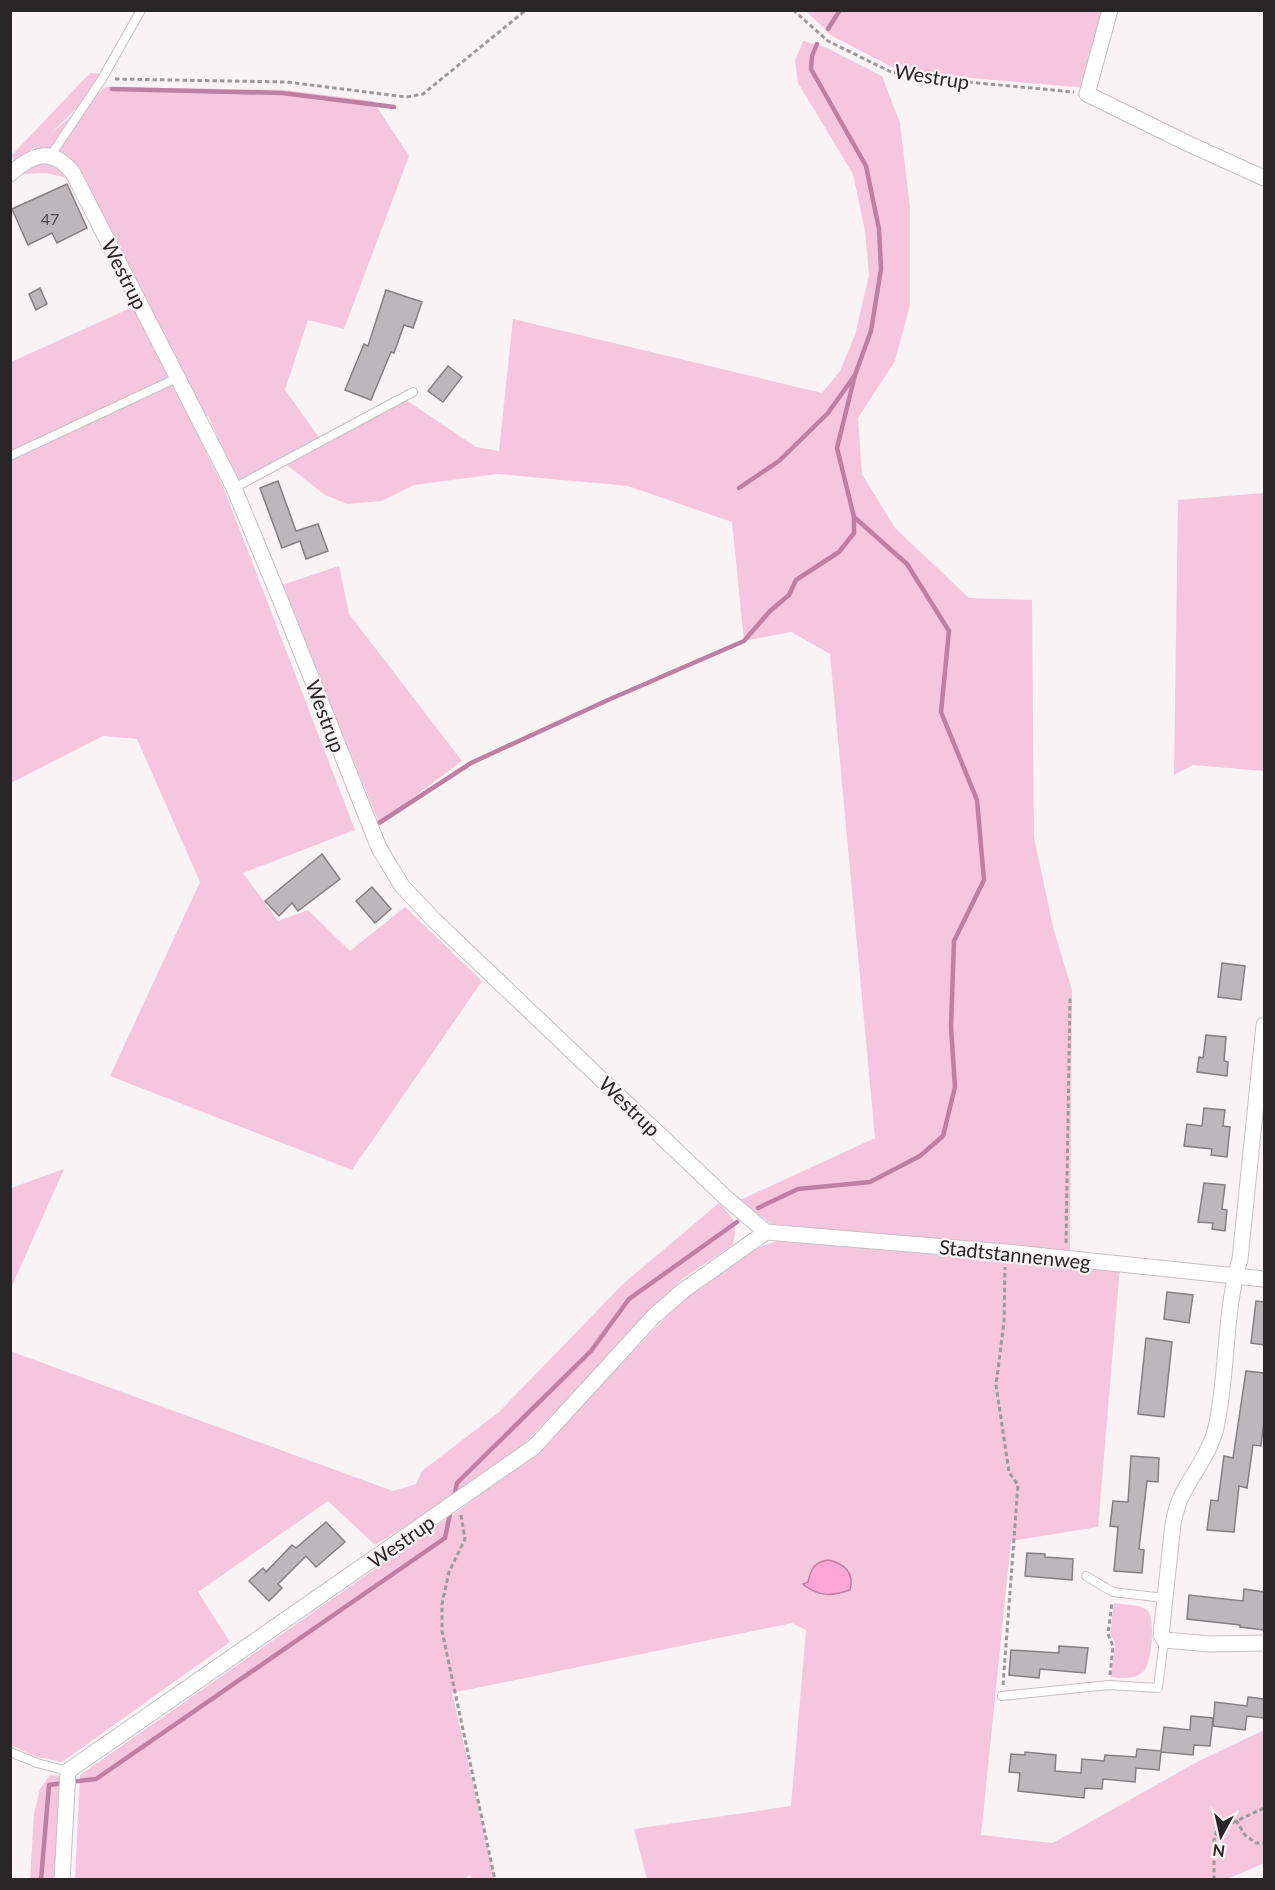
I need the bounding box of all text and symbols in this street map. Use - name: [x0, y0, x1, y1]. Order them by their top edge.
- street label: Westrup: [893, 58, 971, 94]
- house number: 47: [41, 209, 59, 228]
- street label: Westrup: [97, 235, 153, 313]
- street label: Westrup: [301, 676, 351, 756]
- street label: Westrup: [594, 1071, 666, 1141]
- street label: Stadtstannenweg: [938, 1234, 1092, 1274]
- street label: Westrup: [363, 1509, 439, 1573]
- north arrow: [1191, 1806, 1251, 1866]
- text: N: [1211, 1841, 1226, 1862]

